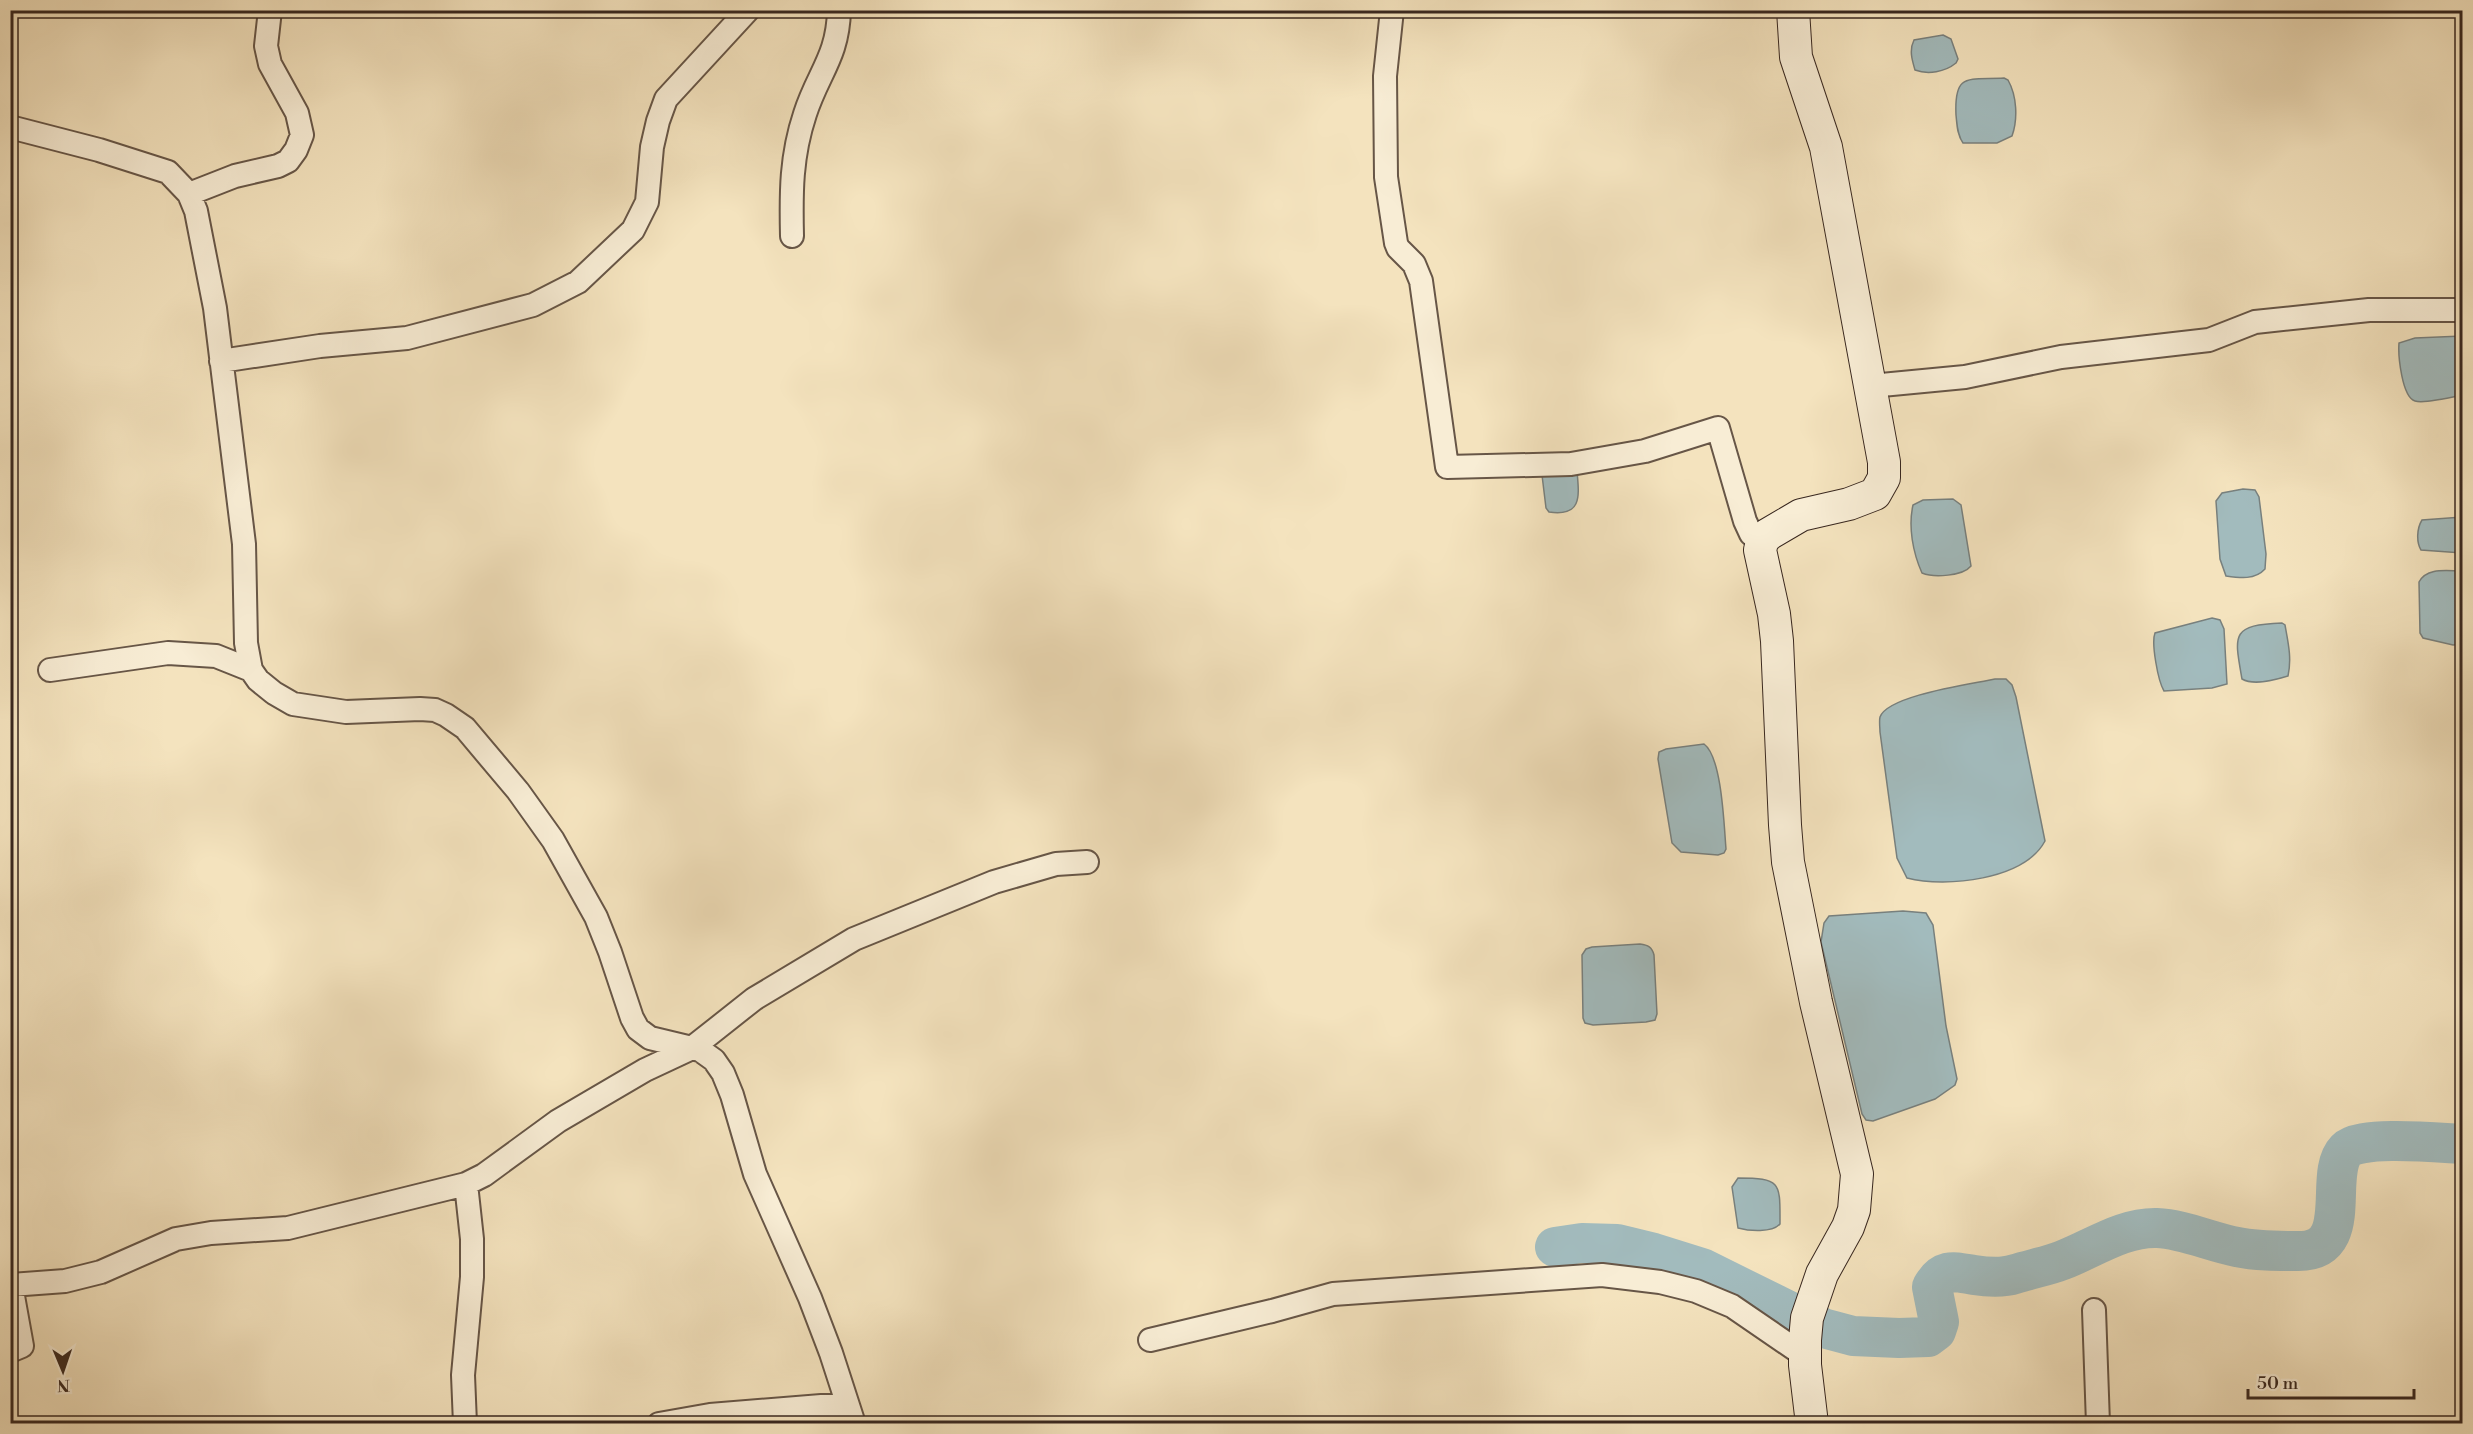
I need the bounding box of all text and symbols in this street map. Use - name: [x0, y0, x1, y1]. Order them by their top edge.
- north arrow: [33, 1341, 93, 1401]
- scale bar: [2248, 1362, 2414, 1400]
- text: 50 m: [2257, 1372, 2299, 1395]
- text: N: [56, 1375, 70, 1395]

